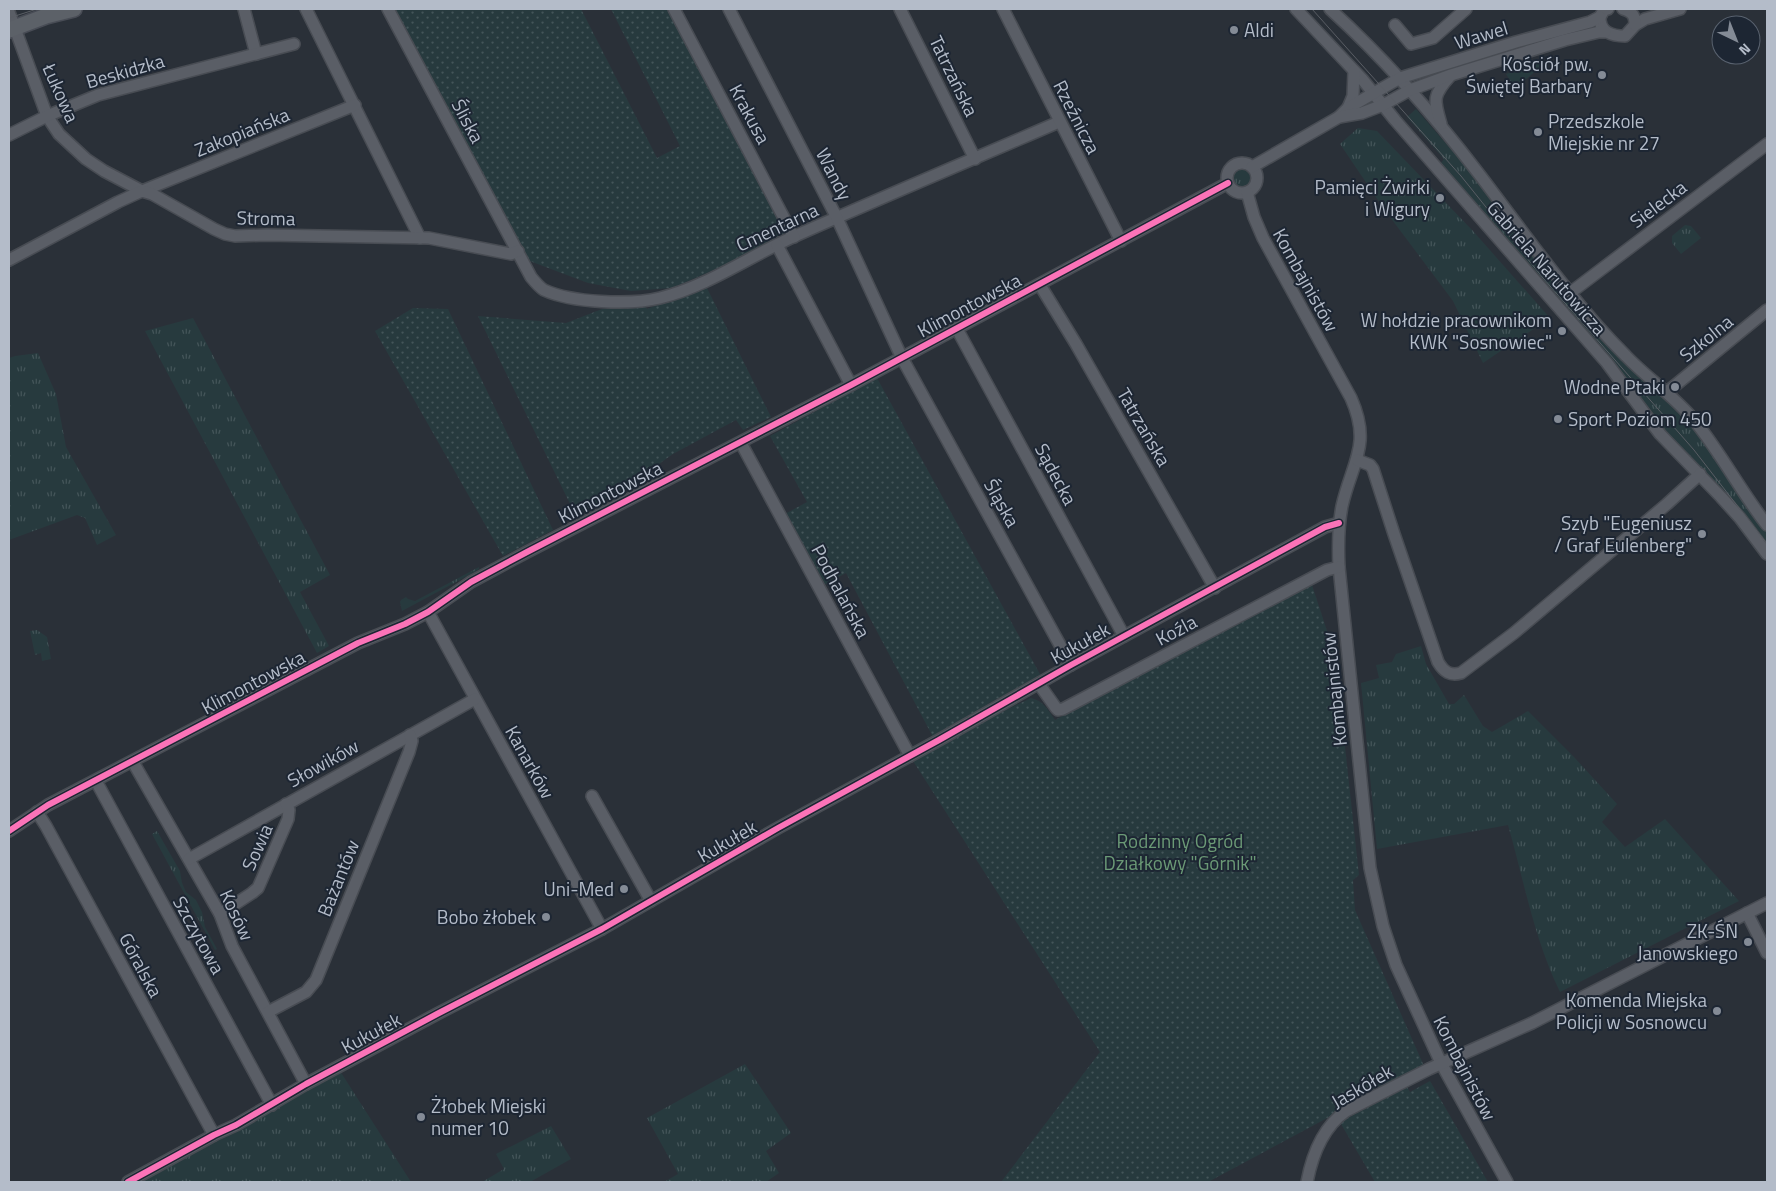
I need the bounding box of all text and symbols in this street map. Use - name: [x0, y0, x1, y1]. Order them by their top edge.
- street label: Wawel: [1451, 13, 1511, 56]
- place label: Aldi: [1244, 15, 1274, 44]
- north arrow: [1711, 15, 1761, 65]
- marker: Aldi: [1228, 24, 1240, 36]
- street label: Tatrzańska: [922, 30, 987, 122]
- text: N: [1734, 39, 1756, 61]
- street label: Beskidzka: [82, 45, 168, 96]
- place label: Kościół pw. Świętej Barbary: [1466, 49, 1592, 100]
- street label: Łukowa: [35, 58, 87, 127]
- marker: Kościół pw. Świętej Barbary: [1596, 69, 1608, 81]
- street label: Rzeźnicza: [1047, 75, 1109, 159]
- street label: Krakusa: [723, 79, 779, 149]
- street label: Śliska: [445, 94, 492, 148]
- street label: Zakopiańska: [190, 99, 294, 164]
- place label: Przedszkole Miejskie nr 27: [1548, 106, 1660, 157]
- marker: Przedszkole Miejskie nr 27: [1532, 126, 1544, 138]
- street label: Wandy: [809, 142, 860, 205]
- place label: Pamięci Żwirki i Wigury: [1315, 172, 1430, 223]
- street label: Sielecka: [1623, 172, 1693, 235]
- marker: Pamięci Żwirki i Wigury: [1434, 192, 1446, 204]
- street label: Gabriela Narutowicza: [1481, 194, 1615, 342]
- street label: Cmentarna: [731, 195, 823, 258]
- street label: Stroma: [236, 202, 296, 233]
- street label: Kombajnistów: [1266, 223, 1347, 337]
- street label: Klimontowska: [912, 265, 1026, 344]
- place label: W hołdzie pracownikom KWK "Sosnowiec": [1360, 305, 1552, 356]
- street label: Szkolna: [1673, 307, 1739, 368]
- marker: W hołdzie pracownikom KWK "Sosnowiec": [1556, 325, 1568, 337]
- place label: Wodne Ptaki: [1564, 372, 1665, 401]
- marker: Wodne Ptaki: [1669, 381, 1681, 393]
- street label: Tatrzańska: [1110, 382, 1179, 472]
- place label: Sport Poziom 450: [1568, 404, 1712, 433]
- marker: Sport Poziom 450: [1552, 413, 1564, 425]
- street label: Sądecka: [1028, 438, 1085, 510]
- street label: Klimontowska: [552, 453, 667, 530]
- street label: Śląska: [977, 473, 1028, 533]
- place label: Szyb "Eugeniusz / Graf Eulenberg": [1554, 508, 1692, 559]
- marker: Szyb "Eugeniusz / Graf Eulenberg": [1696, 528, 1708, 540]
- street label: Podhalańska: [805, 539, 879, 643]
- street label: Koźla: [1150, 606, 1202, 652]
- street label: Kukułek: [1045, 614, 1115, 671]
- street label: Kombajnistów: [1313, 631, 1354, 747]
- street label: Klimontowska: [196, 642, 310, 721]
- street label: Kanarków: [498, 720, 562, 804]
- street label: Słowików: [282, 731, 364, 794]
- street label: Kukułek: [692, 812, 762, 869]
- street label: Sowia: [233, 818, 280, 875]
- park label: Rodzinny Ogród Działkowy "Górnik": [1103, 826, 1257, 877]
- street label: Bażantów: [309, 835, 366, 921]
- place label: Uni-Med: [544, 874, 614, 903]
- marker: Uni-Med: [618, 883, 630, 895]
- street label: Kosów: [213, 884, 262, 945]
- street label: Szczytowa: [166, 890, 233, 980]
- place label: Bobo żłobek: [437, 902, 536, 931]
- marker: Bobo żłobek: [540, 911, 552, 923]
- place label: ZK-ŚN Janowskiego: [1637, 916, 1738, 967]
- street label: Góralska: [112, 927, 171, 1003]
- marker: ZK-ŚN Janowskiego: [1742, 936, 1754, 948]
- place label: Komenda Miejska Policji w Sosnowcu: [1556, 985, 1707, 1036]
- street label: Kukułek: [336, 1005, 406, 1060]
- marker: Komenda Miejska Policji w Sosnowcu: [1711, 1005, 1723, 1017]
- street label: Kombajnistów: [1427, 1010, 1504, 1125]
- street label: Jaskółek: [1325, 1056, 1398, 1115]
- place label: Żłobek Miejski numer 10: [431, 1091, 546, 1142]
- marker: Żłobek Miejski numer 10: [415, 1111, 427, 1123]

